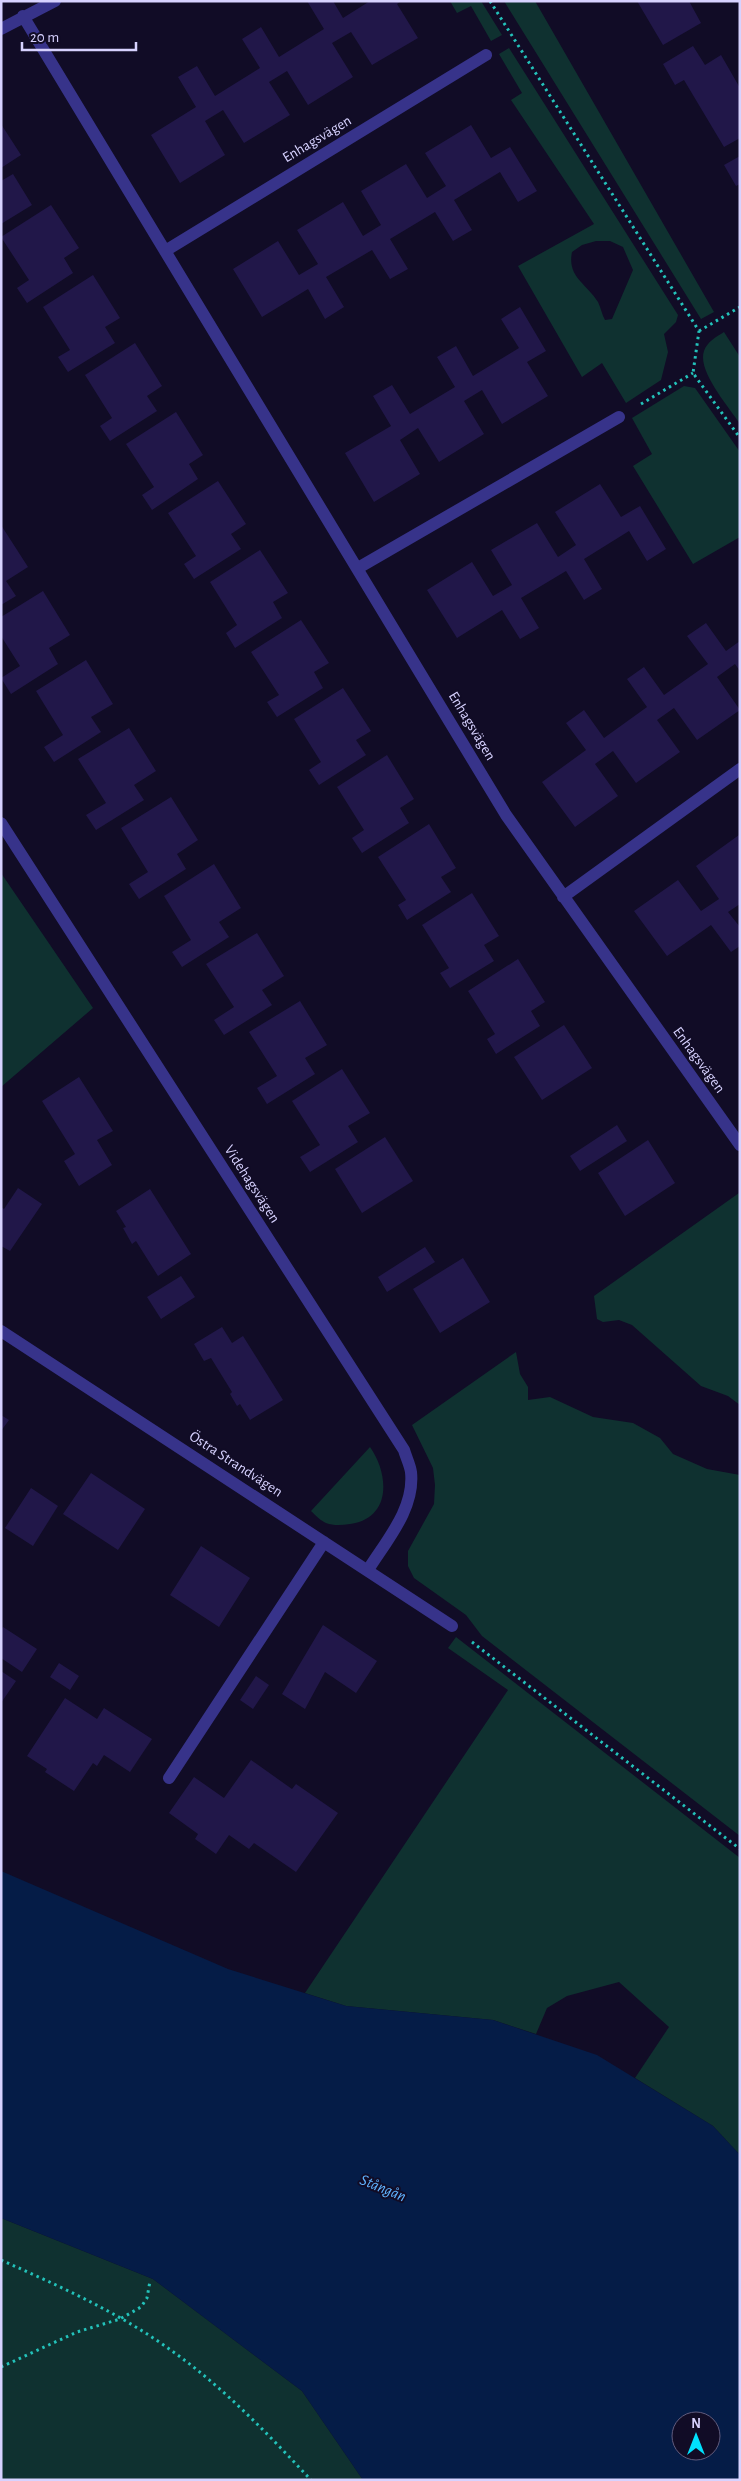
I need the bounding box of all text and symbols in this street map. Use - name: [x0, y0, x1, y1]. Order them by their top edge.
- scale bar: [22, 20, 136, 52]
- text: 20 m: [30, 30, 59, 45]
- street label: Enhagsvägen: [280, 113, 354, 165]
- street label: Enhagsvägen: [446, 689, 498, 763]
- street label: Enhagsvägen: [670, 1024, 728, 1096]
- street label: Videhagsvägen: [221, 1142, 283, 1226]
- street label: Östra Strandvägen: [187, 1427, 286, 1500]
- water label: Stångån: [358, 2172, 408, 2204]
- north arrow: [671, 2411, 721, 2461]
- text: N: [691, 2417, 701, 2431]

